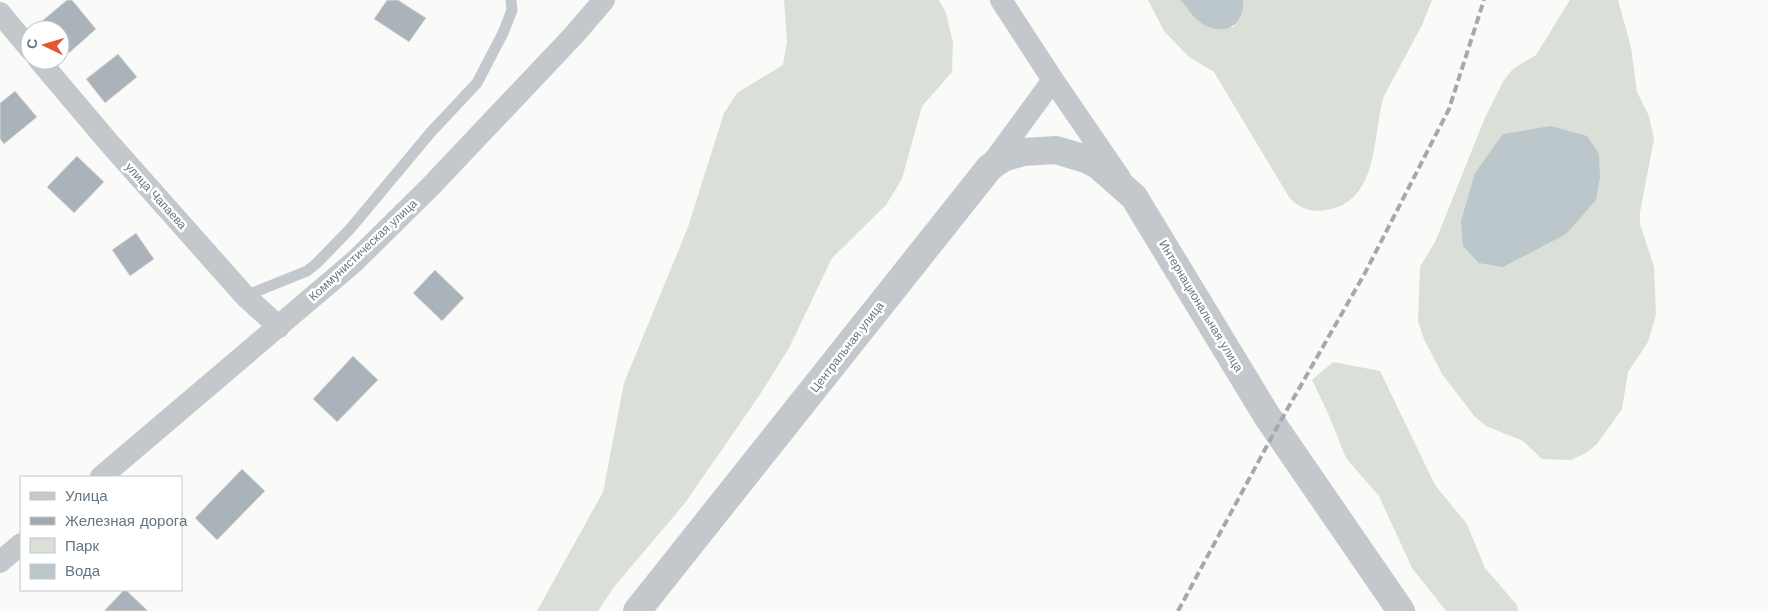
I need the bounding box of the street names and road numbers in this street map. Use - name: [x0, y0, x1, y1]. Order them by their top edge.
- street label: улица Чапаева: [123, 160, 190, 232]
- street label: Коммунистическая улица: [306, 196, 420, 304]
- street label: Интернациональная улица: [1156, 238, 1246, 375]
- street label: Центральная улица: [807, 299, 887, 395]

